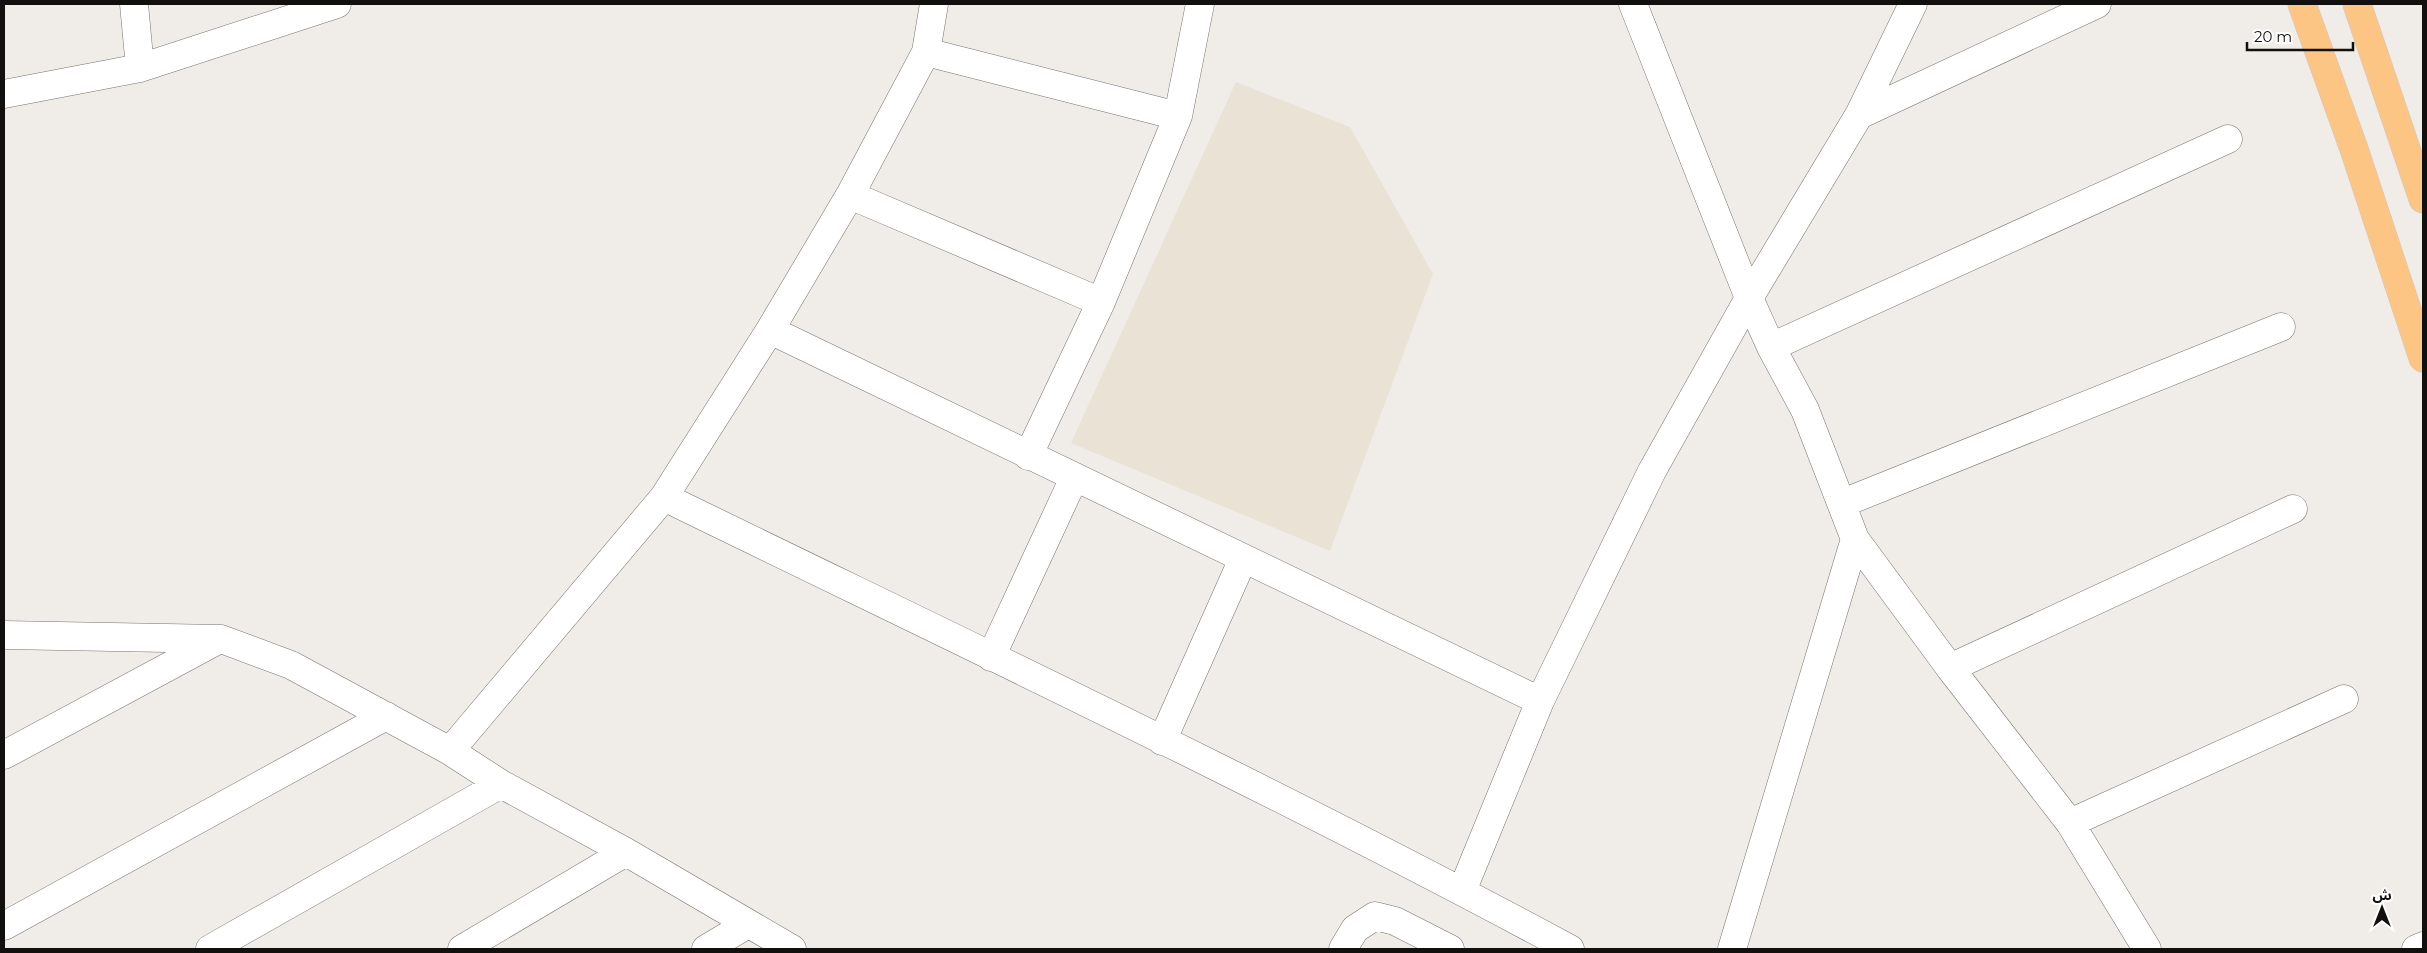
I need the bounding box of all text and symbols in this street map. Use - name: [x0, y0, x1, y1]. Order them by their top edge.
- scale bar: [2247, 20, 2353, 52]
- text: 20 m: [2254, 27, 2292, 46]
- north arrow: [2357, 883, 2407, 933]
- text: ش: [2372, 886, 2392, 904]

